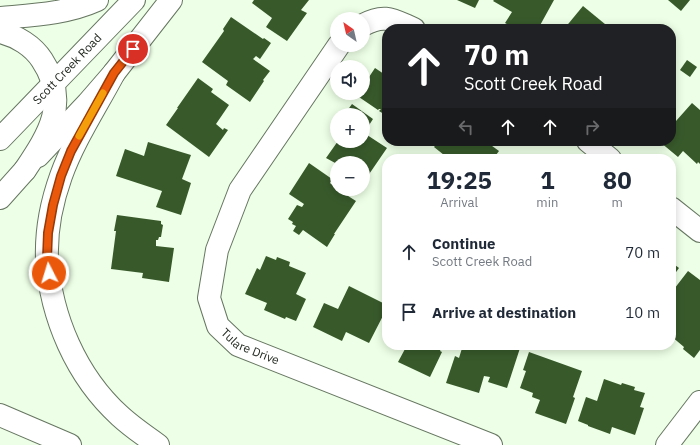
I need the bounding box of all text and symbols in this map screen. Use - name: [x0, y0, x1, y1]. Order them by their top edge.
- north arrow: [330, 12, 370, 52]
- map controls: [330, 12, 370, 196]
- street label: Scott Creek Road: [29, 30, 105, 107]
- pin: [116, 32, 150, 66]
- text: 70 m: [464, 36, 529, 73]
- icon: arrive: [122, 38, 144, 60]
- icon: ahead: [398, 40, 450, 92]
- button: sound: [330, 60, 370, 100]
- text: Scott Creek Road: [464, 72, 603, 95]
- button: +: [330, 108, 370, 148]
- icon: left: [455, 116, 477, 138]
- icon: ahead: [497, 116, 519, 138]
- icon: ahead: [539, 116, 561, 138]
- icon: right: [581, 116, 603, 138]
- button: −: [330, 156, 370, 196]
- text: 19:25: [426, 164, 492, 196]
- text: 1: [540, 164, 555, 196]
- text: 80: [603, 164, 632, 196]
- text: Arrival: [440, 194, 478, 211]
- text: min: [536, 194, 558, 211]
- text: m: [611, 194, 623, 211]
- text: Continue: [432, 234, 496, 253]
- icon: ahead: [398, 241, 420, 263]
- text: 70 m: [625, 243, 660, 262]
- position arrow: [28, 252, 70, 294]
- text: Scott Creek Road: [432, 253, 532, 270]
- icon: arrive: [398, 301, 420, 323]
- text: Arrive at destination: [432, 303, 576, 322]
- text: 10 m: [625, 303, 660, 322]
- street label: Tulare Drive: [218, 325, 282, 368]

